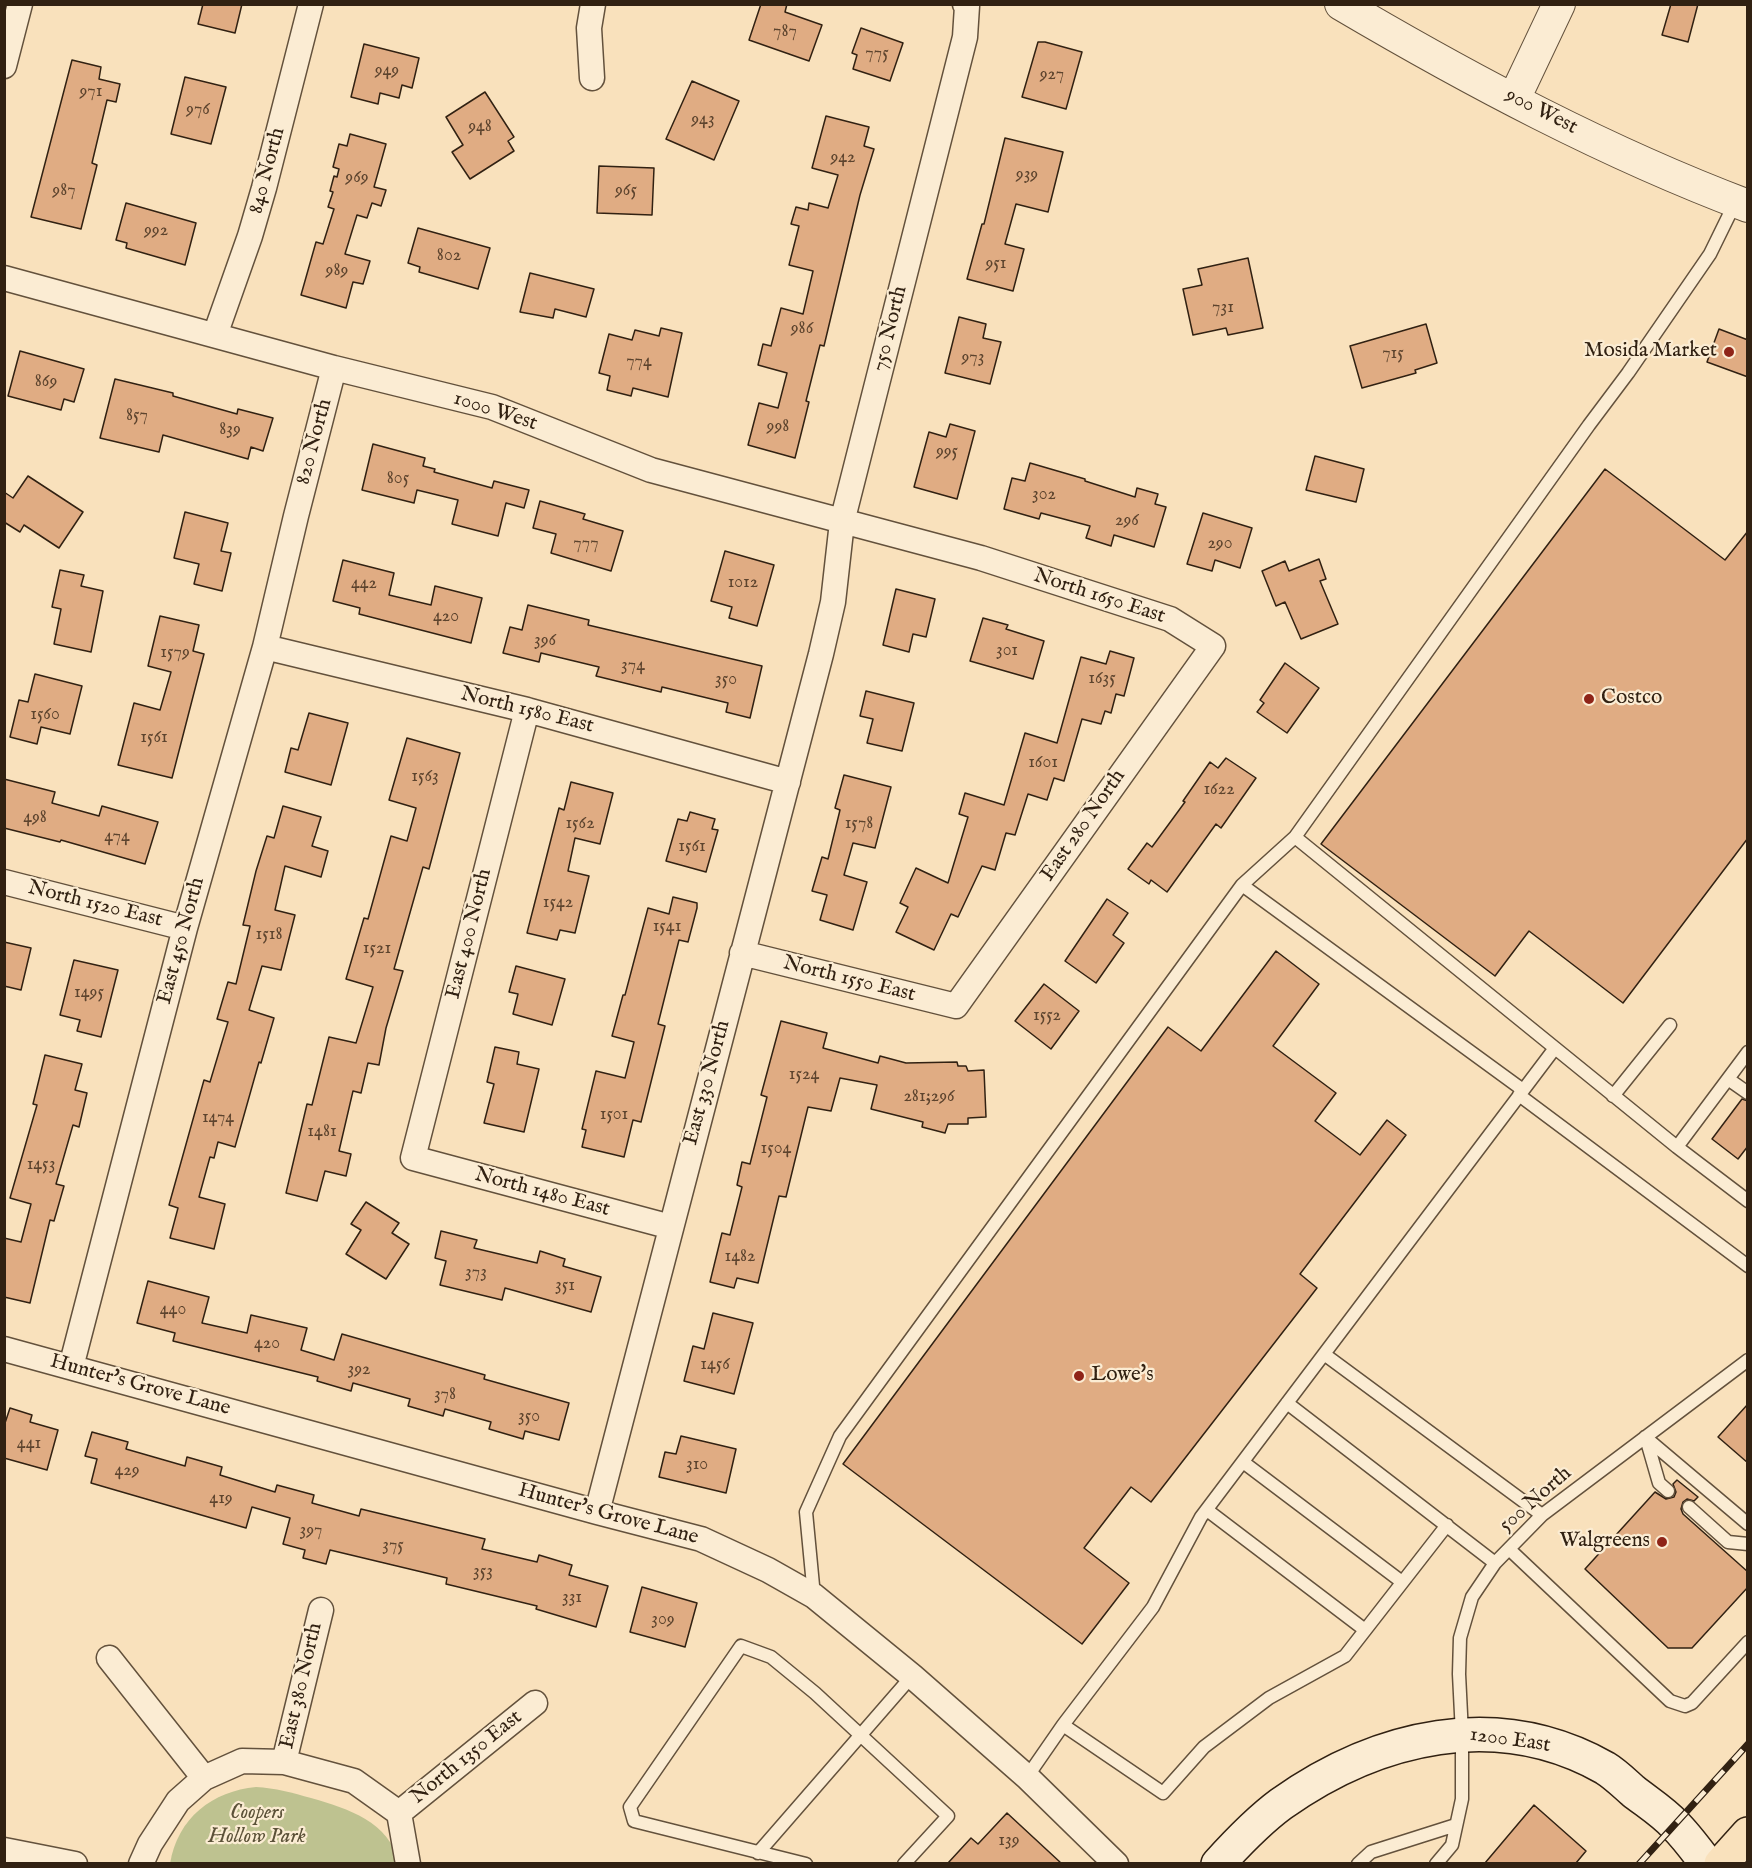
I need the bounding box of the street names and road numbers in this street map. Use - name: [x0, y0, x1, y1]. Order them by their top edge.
- street label: 900 West: [1501, 83, 1581, 141]
- street label: 840 North: [244, 125, 292, 217]
- street label: 750 North: [868, 284, 914, 374]
- street label: 1000 West: [450, 387, 540, 437]
- street label: 820 North: [291, 396, 339, 488]
- street label: North 1650 East: [1030, 564, 1168, 630]
- street label: North 1580 East: [458, 682, 596, 740]
- street label: East 280 North: [1036, 765, 1132, 887]
- street label: East 400 North: [442, 866, 498, 1002]
- street label: East 450 North: [153, 875, 211, 1007]
- street label: North 1520 East: [25, 876, 165, 934]
- street label: North 1550 East: [780, 951, 918, 1009]
- street label: East 330 North: [679, 1018, 737, 1148]
- street label: North 1480 East: [472, 1163, 612, 1223]
- street label: Hunter's Grove Lane: [47, 1350, 233, 1422]
- street label: 500 North: [1495, 1462, 1577, 1538]
- street label: Hunter's Grove Lane: [515, 1479, 701, 1551]
- street label: East 380 North: [275, 1620, 329, 1752]
- street label: North 1350 East: [406, 1705, 528, 1811]
- street label: 1200 East: [1468, 1723, 1552, 1759]

